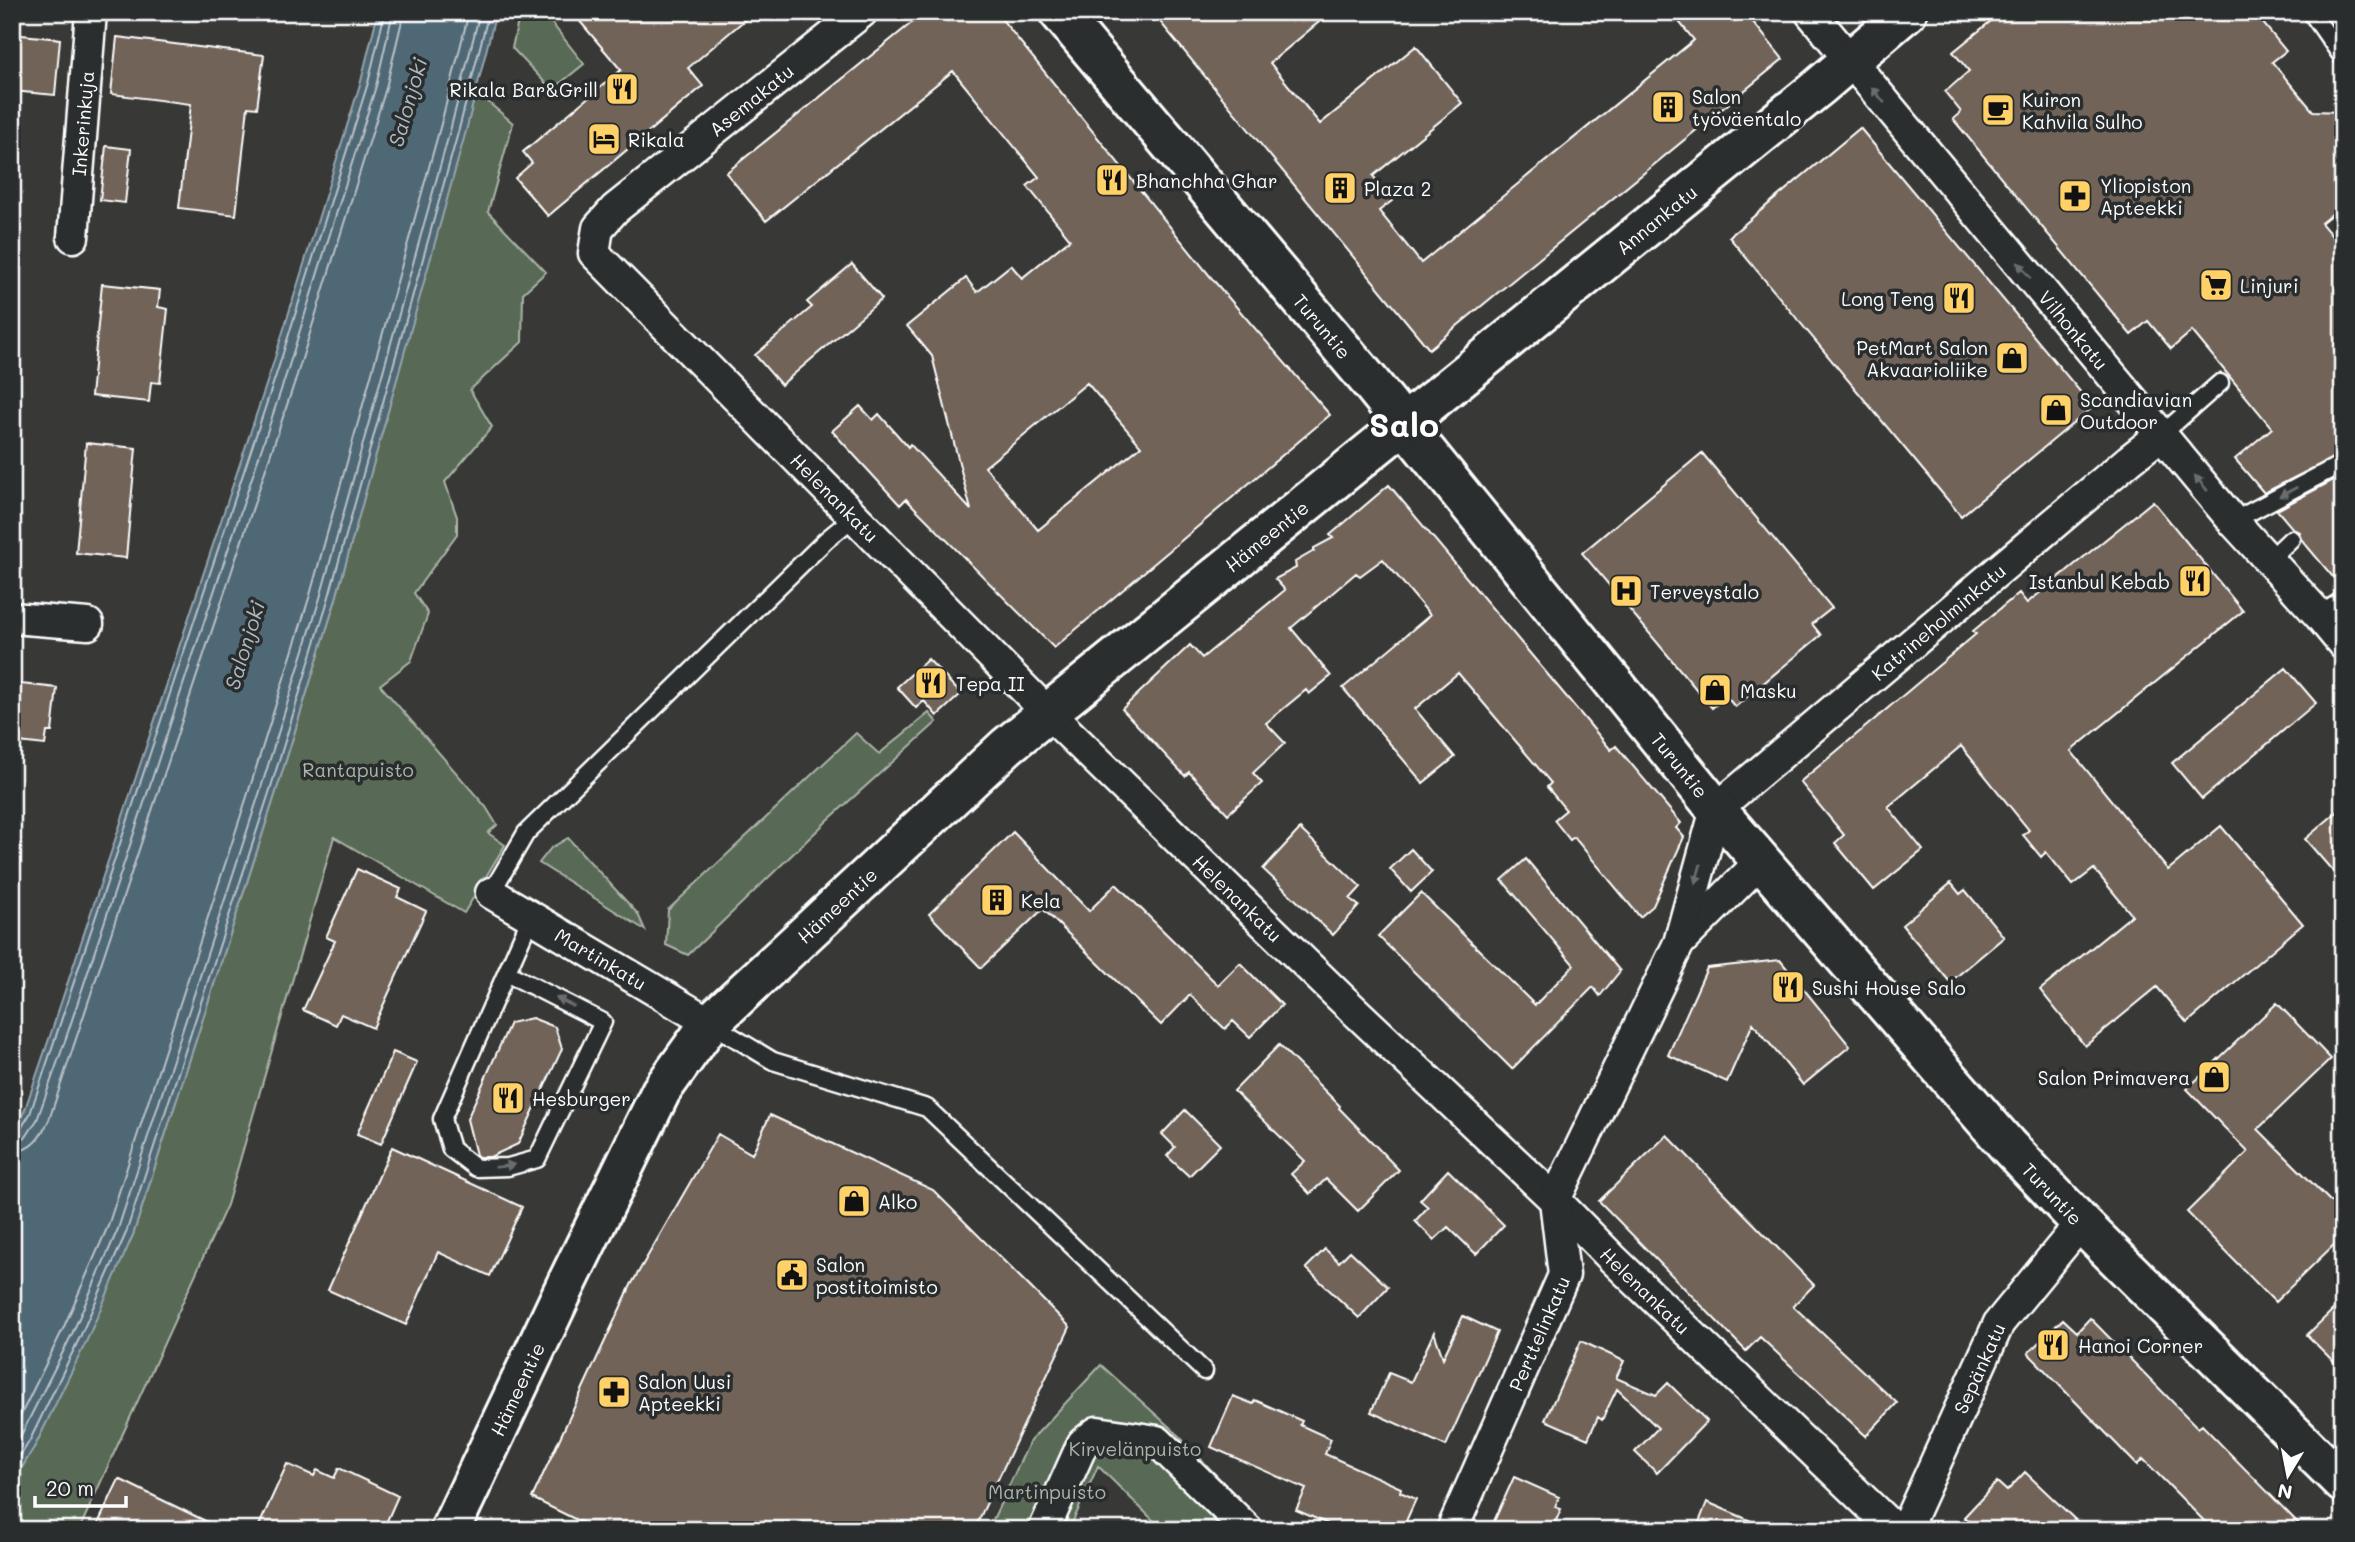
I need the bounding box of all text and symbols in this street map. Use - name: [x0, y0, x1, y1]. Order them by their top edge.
- water label: Salonjoki: [381, 54, 433, 150]
- street label: Asemakatu: [704, 58, 798, 142]
- street label: Inkerinkuja: [65, 70, 99, 177]
- restaurant icon: Rikala Bar&Grill: [603, 70, 641, 108]
- place label: Rikala Bar&Grill: [450, 77, 598, 102]
- place label: Salon työväentalo: [1692, 84, 1801, 131]
- one-way arrow: [1871, 86, 1886, 103]
- place label: Kuiron Kahvila Sulho: [2022, 87, 2142, 134]
- building icon: Salon työväentalo: [1649, 88, 1687, 126]
- cafe icon: Kuiron Kahvila Sulho: [1979, 91, 2017, 129]
- hotel icon: Rikala: [585, 120, 623, 158]
- place label: Rikala: [628, 127, 685, 152]
- restaurant icon: Bhanchha Ghar: [1093, 161, 1131, 199]
- place label: Bhanchha Ghar: [1136, 168, 1278, 193]
- building icon: Plaza 2: [1321, 169, 1359, 207]
- place label: Yliopiston Apteekki: [2100, 173, 2191, 220]
- place label: Plaza 2: [1364, 176, 1431, 201]
- pharmacy icon: Yliopiston Apteekki: [2056, 177, 2094, 215]
- street label: Annankatu: [1610, 179, 1702, 260]
- one-way arrow: [2016, 261, 2031, 279]
- supermarket icon: Linjuri: [2197, 266, 2235, 304]
- place label: Linjuri: [2240, 273, 2298, 298]
- restaurant icon: Long Teng: [1940, 279, 1978, 317]
- street label: Vilhonkatu: [2034, 285, 2114, 375]
- place label: Long Teng: [1841, 286, 1934, 311]
- street label: Turuntie: [1288, 288, 1357, 364]
- place label: PetMart Salon Akvaarioliike: [1856, 335, 1988, 382]
- shop icon: PetMart Salon Akvaarioliike: [1993, 339, 2031, 377]
- place label: Scandiavian Outdoor: [2080, 387, 2192, 434]
- shop icon: Scandiavian Outdoor: [2037, 391, 2075, 429]
- district label: Salo: [1369, 402, 1439, 445]
- street label: Helenankatu: [786, 447, 885, 547]
- one-way arrow: [2194, 474, 2209, 491]
- one-way arrow: [2278, 486, 2298, 498]
- street label: Hämeentie: [1219, 494, 1313, 577]
- street label: Katrineholminkatu: [1866, 558, 2010, 685]
- restaurant icon: Istanbul Kebab: [2176, 562, 2214, 600]
- place label: Istanbul Kebab: [2029, 569, 2170, 594]
- hospital icon: Terveystalo: [1607, 572, 1645, 610]
- place label: Terveystalo: [1650, 579, 1759, 604]
- water label: Salonjoki: [218, 597, 270, 693]
- restaurant icon: Tepa II: [912, 664, 950, 702]
- place label: Tepa II: [956, 671, 1025, 696]
- shop icon: Masku: [1696, 671, 1734, 709]
- place label: Masku: [1740, 678, 1797, 703]
- street label: Turuntie: [1646, 727, 1714, 803]
- park label: Rantapuisto: [302, 757, 414, 782]
- street label: Helenankatu: [1188, 849, 1288, 947]
- street label: Hämeentie: [791, 861, 882, 948]
- one-way arrow: [1693, 864, 1703, 885]
- building icon: Kela: [978, 881, 1016, 919]
- place label: Kela: [1021, 888, 1061, 913]
- street label: Martinkatu: [551, 922, 651, 995]
- restaurant icon: Sushi House Salo: [1769, 968, 1807, 1006]
- place label: Sushi House Salo: [1812, 975, 1966, 1000]
- one-way arrow: [554, 997, 574, 1009]
- shop icon: Salon Primavera: [2195, 1058, 2233, 1096]
- place label: Salon Primavera: [2038, 1065, 2190, 1090]
- restaurant icon: Hesburger: [489, 1079, 527, 1117]
- place label: Hesburger: [532, 1086, 631, 1111]
- street label: Turuntie: [2017, 1157, 2089, 1230]
- one-way arrow: [494, 1161, 516, 1172]
- shop icon: Alko: [835, 1182, 873, 1220]
- place label: Alko: [878, 1189, 917, 1214]
- street label: Helenankatu: [1595, 1241, 1696, 1339]
- place label: Salon postitoimisto: [816, 1252, 938, 1299]
- public building icon: Salon postitoimisto: [773, 1256, 811, 1294]
- street label: Perttelinkatu: [1502, 1272, 1575, 1395]
- street label: Sepänkatu: [1947, 1318, 2010, 1417]
- restaurant icon: Hanoi Corner: [2034, 1326, 2072, 1364]
- place label: Hanoi Corner: [2078, 1333, 2203, 1358]
- street label: Hämeentie: [484, 1338, 550, 1440]
- place label: Salon Uusi Apteekki: [638, 1369, 731, 1416]
- pharmacy icon: Salon Uusi Apteekki: [595, 1373, 633, 1411]
- park label: Kirvelänpuisto: [1069, 1436, 1201, 1461]
- north arrow: [2254, 1440, 2324, 1510]
- scale bar: [35, 1465, 126, 1509]
- text: 20 m: [46, 1474, 94, 1501]
- park label: Martinpuisto: [988, 1479, 1106, 1504]
- text: N: [2276, 1479, 2294, 1506]

